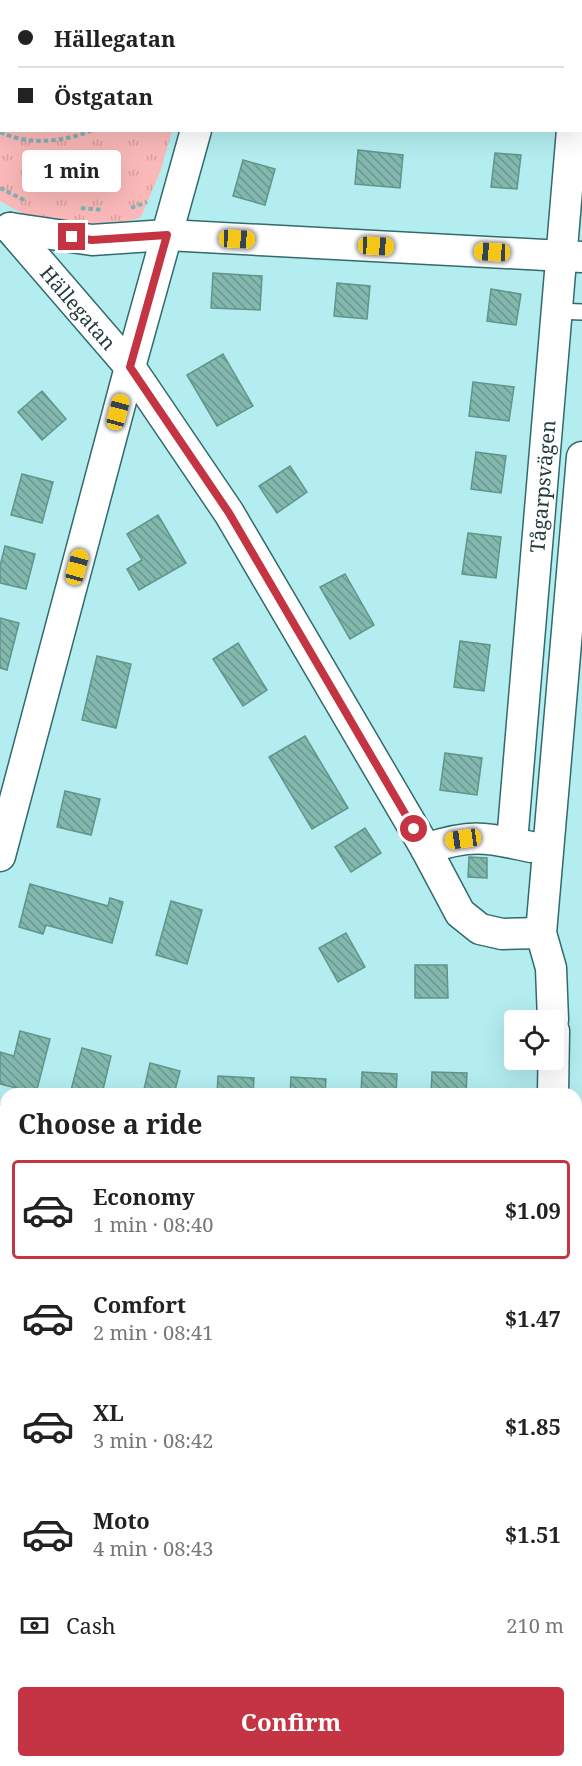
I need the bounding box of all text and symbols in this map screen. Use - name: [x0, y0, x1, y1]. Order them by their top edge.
- text: Hällegatan: [54, 23, 176, 53]
- text: Östgatan: [54, 81, 153, 111]
- callout: 1 min: [22, 150, 122, 192]
- text: 1 min: [43, 157, 100, 184]
- route end: [58, 223, 85, 250]
- car: [219, 229, 255, 249]
- car: [358, 236, 394, 256]
- car: [474, 242, 510, 262]
- street label: Hällegatan: [35, 259, 123, 356]
- car: [105, 392, 131, 432]
- street label: Tågarpsvägen: [523, 419, 561, 554]
- car: [64, 547, 90, 587]
- route start: [400, 815, 427, 842]
- car: [444, 828, 482, 850]
- map controls: [504, 1010, 564, 1070]
- button: locate: [504, 1010, 564, 1070]
- text: Choose a ride: [18, 1105, 203, 1142]
- text: Economy: [93, 1181, 195, 1211]
- icon: car: [21, 1183, 75, 1237]
- text: $1.09: [505, 1195, 561, 1225]
- text: 1 min · 08:40: [93, 1211, 213, 1238]
- text: Comfort: [93, 1289, 186, 1319]
- icon: car: [21, 1291, 75, 1345]
- text: $1.47: [505, 1303, 561, 1333]
- text: 2 min · 08:41: [93, 1319, 213, 1346]
- text: XL: [93, 1397, 124, 1427]
- icon: car: [21, 1399, 75, 1453]
- text: $1.85: [505, 1411, 561, 1441]
- text: 3 min · 08:42: [93, 1427, 213, 1454]
- text: Moto: [93, 1505, 150, 1535]
- icon: car: [21, 1507, 75, 1561]
- text: $1.51: [505, 1519, 561, 1549]
- text: 4 min · 08:43: [93, 1535, 213, 1562]
- icon: cash: [18, 1609, 51, 1642]
- text: Cash: [66, 1610, 116, 1640]
- text: 210 m: [506, 1612, 564, 1639]
- button: Confirm: [18, 1687, 564, 1756]

